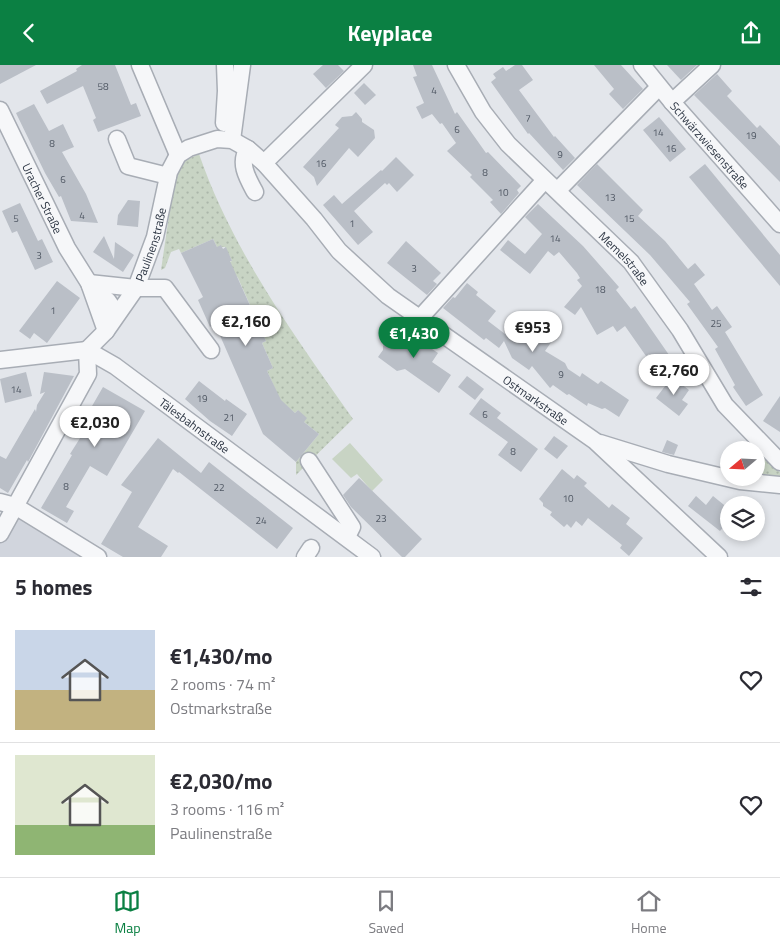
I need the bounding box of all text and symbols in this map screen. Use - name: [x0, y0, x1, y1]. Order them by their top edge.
- text: Keyplace: [348, 16, 432, 50]
- icon: back: [15, 19, 43, 47]
- icon: share: [737, 19, 765, 47]
- house number: 58: [97, 79, 109, 94]
- house number: 4: [431, 83, 437, 98]
- street label: Schwärzwiesenstraße: [666, 97, 754, 193]
- house number: 7: [525, 111, 531, 126]
- house number: 6: [454, 122, 460, 137]
- house number: 14: [652, 125, 664, 140]
- house number: 19: [745, 128, 757, 143]
- house number: 8: [49, 136, 55, 151]
- house number: 16: [665, 141, 677, 156]
- house number: 9: [557, 147, 563, 162]
- house number: 16: [315, 156, 327, 171]
- street label: Uracher Straße: [18, 160, 68, 237]
- house number: 8: [482, 165, 488, 180]
- house number: 6: [60, 172, 66, 187]
- house number: 10: [497, 185, 509, 200]
- house number: 13: [604, 190, 616, 205]
- street label: Paulinenstraße: [130, 206, 171, 284]
- house number: 4: [79, 208, 85, 223]
- house number: 5: [13, 211, 19, 226]
- house number: 15: [623, 211, 635, 226]
- house number: 1: [349, 216, 355, 231]
- street label: Memelstraße: [595, 227, 654, 289]
- house number: 14: [549, 231, 561, 246]
- house number: 3: [36, 248, 42, 263]
- house number: 3: [411, 261, 417, 276]
- house number: 18: [594, 282, 606, 297]
- house number: 1: [50, 303, 56, 318]
- pin: €2,160: [205, 305, 287, 347]
- text: €2,160: [221, 309, 271, 333]
- pin: €953: [503, 311, 563, 353]
- text: €953: [515, 315, 551, 339]
- house number: 25: [710, 316, 722, 331]
- pin: €1,430: [373, 317, 455, 359]
- text: €1,430: [389, 321, 439, 345]
- pin: €2,760: [633, 353, 715, 396]
- text: €2,760: [649, 358, 699, 382]
- house number: 9: [558, 367, 564, 382]
- street label: Ostmarkstraße: [499, 370, 573, 429]
- house number: 14: [10, 382, 22, 397]
- house number: 19: [196, 391, 208, 406]
- street label: Tälesbahnstraße: [155, 392, 234, 458]
- pin: €2,030: [54, 405, 136, 448]
- house number: 6: [482, 407, 488, 422]
- text: €2,030: [70, 410, 120, 434]
- house number: 21: [223, 410, 235, 425]
- north arrow: [720, 441, 765, 486]
- map controls: [720, 441, 765, 541]
- house number: 8: [510, 444, 516, 459]
- house number: 8: [63, 479, 69, 494]
- house number: 22: [213, 480, 225, 495]
- house number: 10: [562, 491, 574, 506]
- button: layers: [720, 496, 765, 541]
- house number: 23: [375, 511, 387, 526]
- house number: 24: [255, 513, 267, 528]
- text: 5 homes: [15, 571, 92, 603]
- icon: filters: [737, 573, 765, 601]
- text: €1,430/mo: [170, 640, 272, 672]
- icon: home: [55, 650, 115, 710]
- icon: heart: [737, 666, 765, 694]
- text: 2 rooms · 74 m²: [170, 672, 275, 696]
- text: Ostmarkstraße: [170, 696, 272, 720]
- text: €2,030/mo: [170, 765, 272, 797]
- icon: home: [55, 775, 115, 835]
- icon: heart: [737, 791, 765, 819]
- text: 3 rooms · 116 m²: [170, 797, 284, 821]
- text: Paulinenstraße: [170, 821, 272, 845]
- tab: Map: [113, 887, 141, 938]
- tab: Saved: [368, 887, 404, 938]
- tab: Home: [631, 887, 667, 938]

